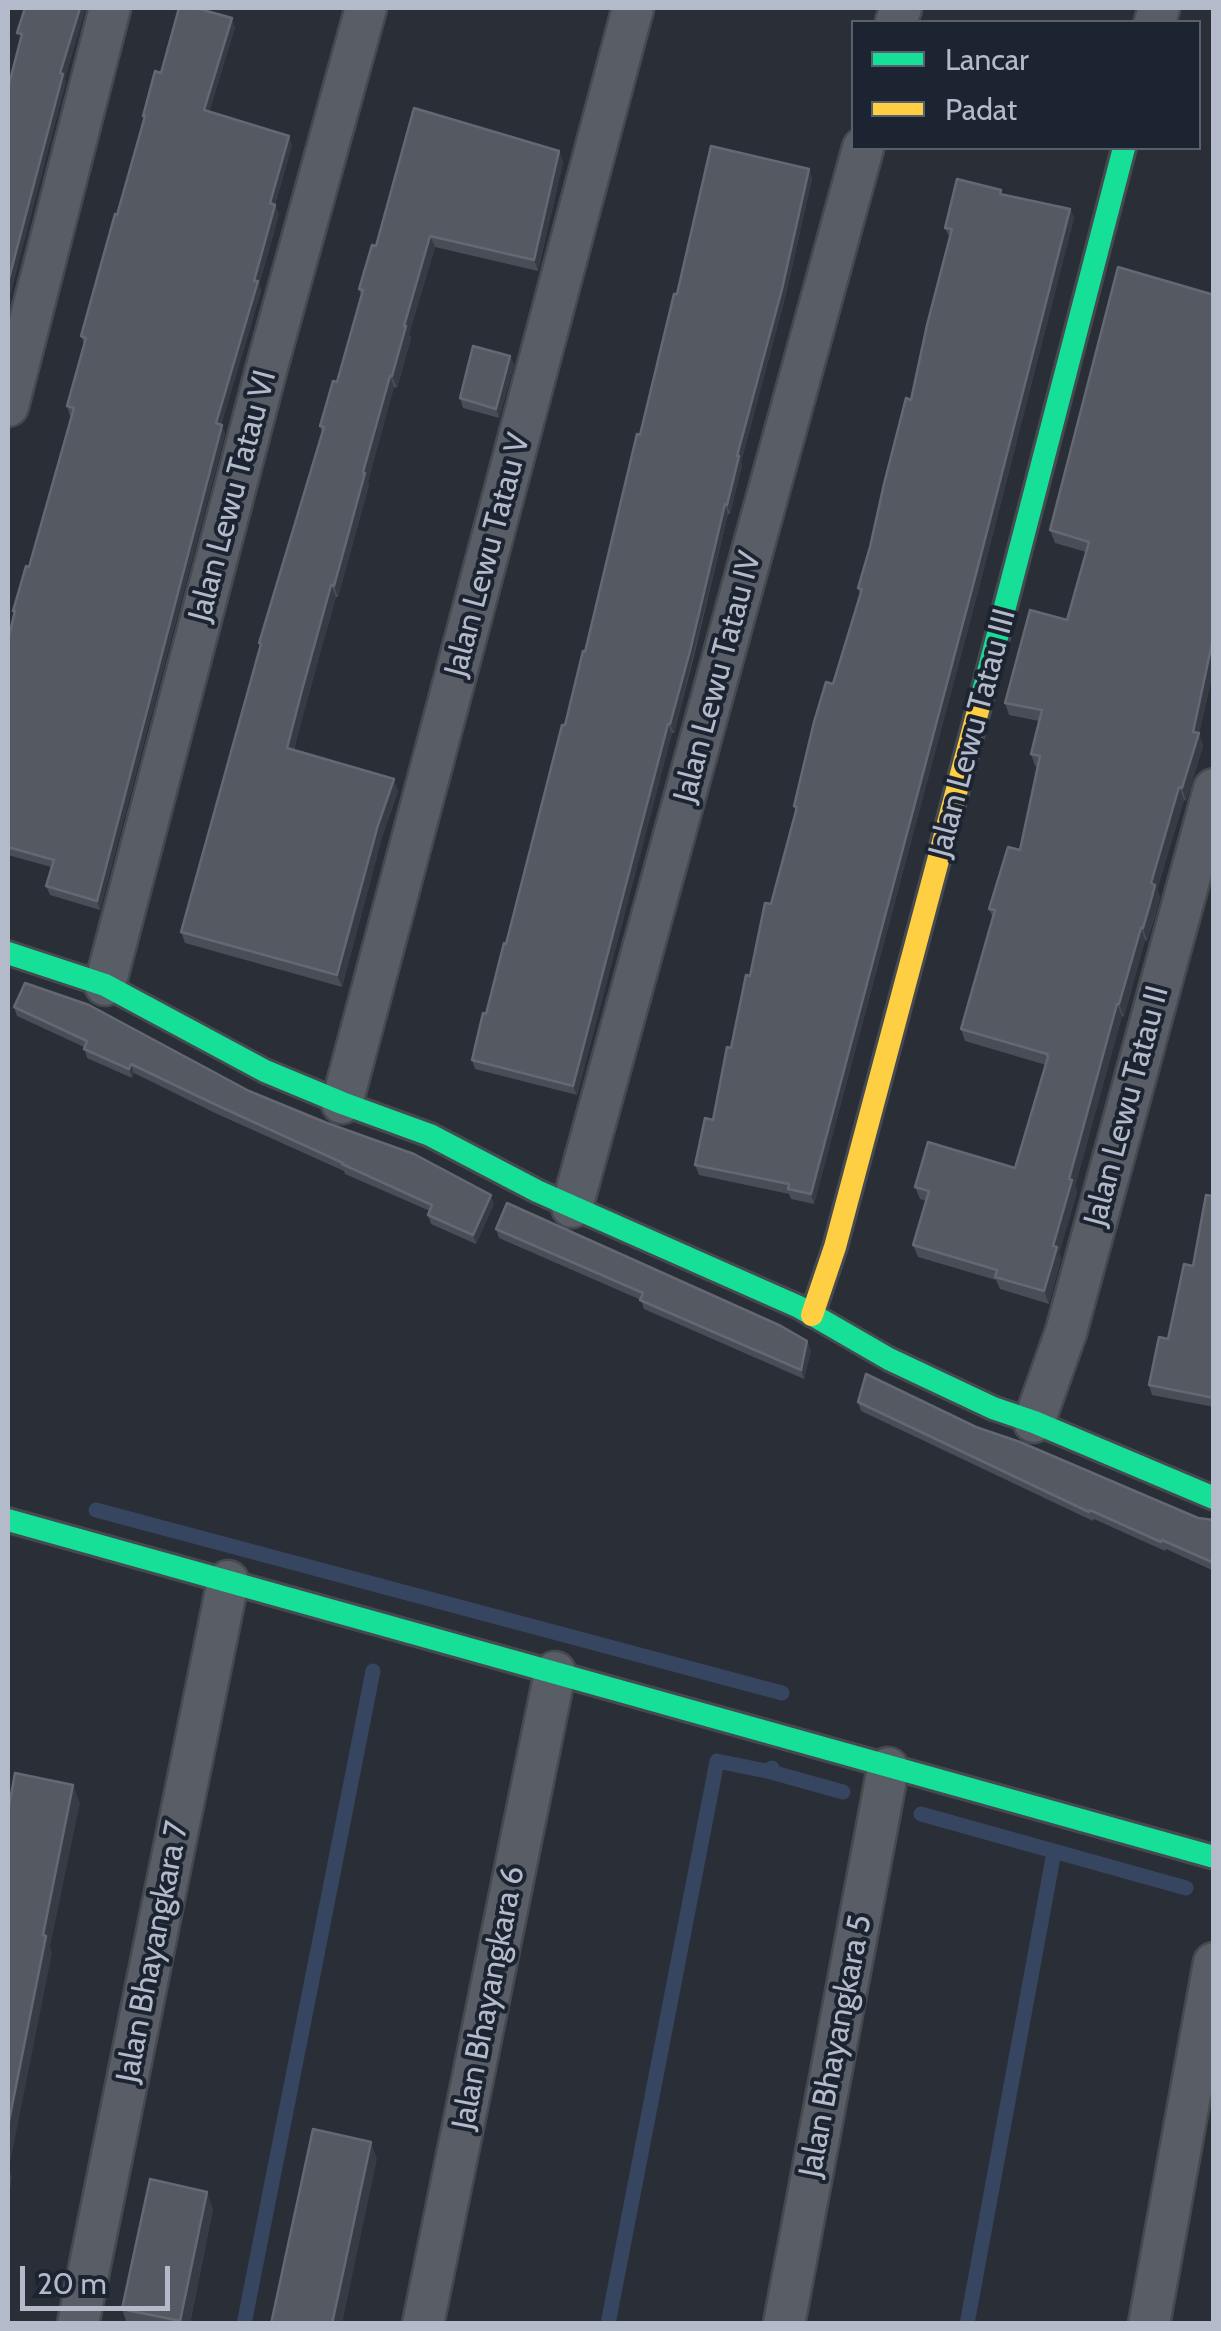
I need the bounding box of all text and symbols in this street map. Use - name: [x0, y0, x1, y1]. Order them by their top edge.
- legend: [851, 20, 1201, 150]
- text: Lancar: [945, 41, 1029, 78]
- text: Padat: [945, 91, 1017, 128]
- street label: Jalan Lewu Tatau VI: [181, 366, 285, 626]
- street label: Jalan Lewu Tatau V: [437, 429, 539, 681]
- street label: Jalan Lewu Tatau IV: [666, 547, 770, 807]
- street label: Jalan Lewu Tatau III: [921, 605, 1025, 861]
- street label: Jalan Lewu Tatau II: [1076, 982, 1178, 1230]
- street label: Jalan Bhayangkara 7: [109, 1818, 197, 2086]
- street label: Jalan Bhayangkara 6: [445, 1863, 533, 2133]
- street label: Jalan Bhayangkara 5: [792, 1911, 880, 2181]
- scale bar: [25, 2246, 175, 2308]
- text: 20 m: [37, 2265, 107, 2302]

